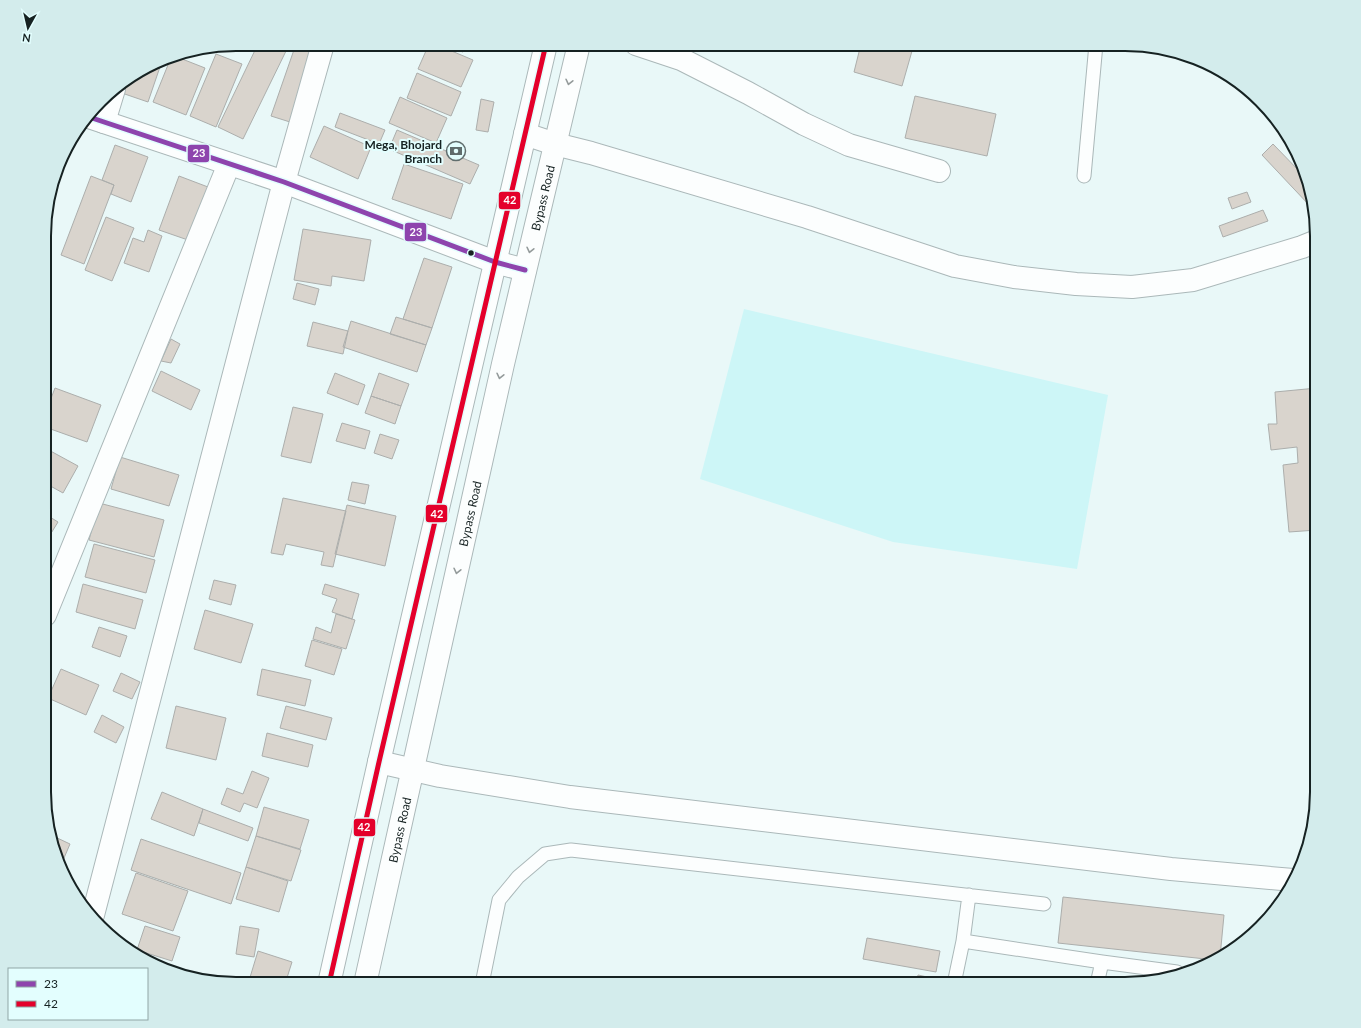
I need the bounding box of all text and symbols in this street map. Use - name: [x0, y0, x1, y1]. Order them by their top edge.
- north arrow: [8, 8, 48, 48]
- text: N: [21, 31, 32, 45]
- one-way arrow: [566, 79, 574, 85]
- place label: Mega, Bhojard Branch: [365, 137, 442, 166]
- bank icon: Mega, Bhojard Branch: [445, 140, 467, 162]
- line badge: 23: [187, 144, 210, 163]
- text: 23: [193, 146, 205, 159]
- street label: Bypass Road: [527, 164, 557, 232]
- line badge: 42: [498, 191, 521, 210]
- text: 42: [504, 193, 516, 206]
- line badge: 23: [404, 222, 427, 242]
- text: 23: [410, 225, 422, 238]
- one-way arrow: [526, 246, 535, 253]
- unlabelled marker: [466, 248, 476, 258]
- one-way arrow: [497, 373, 505, 379]
- street label: Bypass Road: [455, 479, 484, 548]
- line badge: 42: [425, 504, 448, 523]
- text: 42: [431, 507, 443, 520]
- one-way arrow: [453, 568, 461, 574]
- street label: Bypass Road: [385, 796, 414, 864]
- line badge: 42: [353, 818, 376, 837]
- text: 42: [358, 820, 370, 833]
- legend: [8, 968, 148, 1020]
- text: 23: [44, 976, 58, 991]
- text: 42: [44, 996, 58, 1011]

